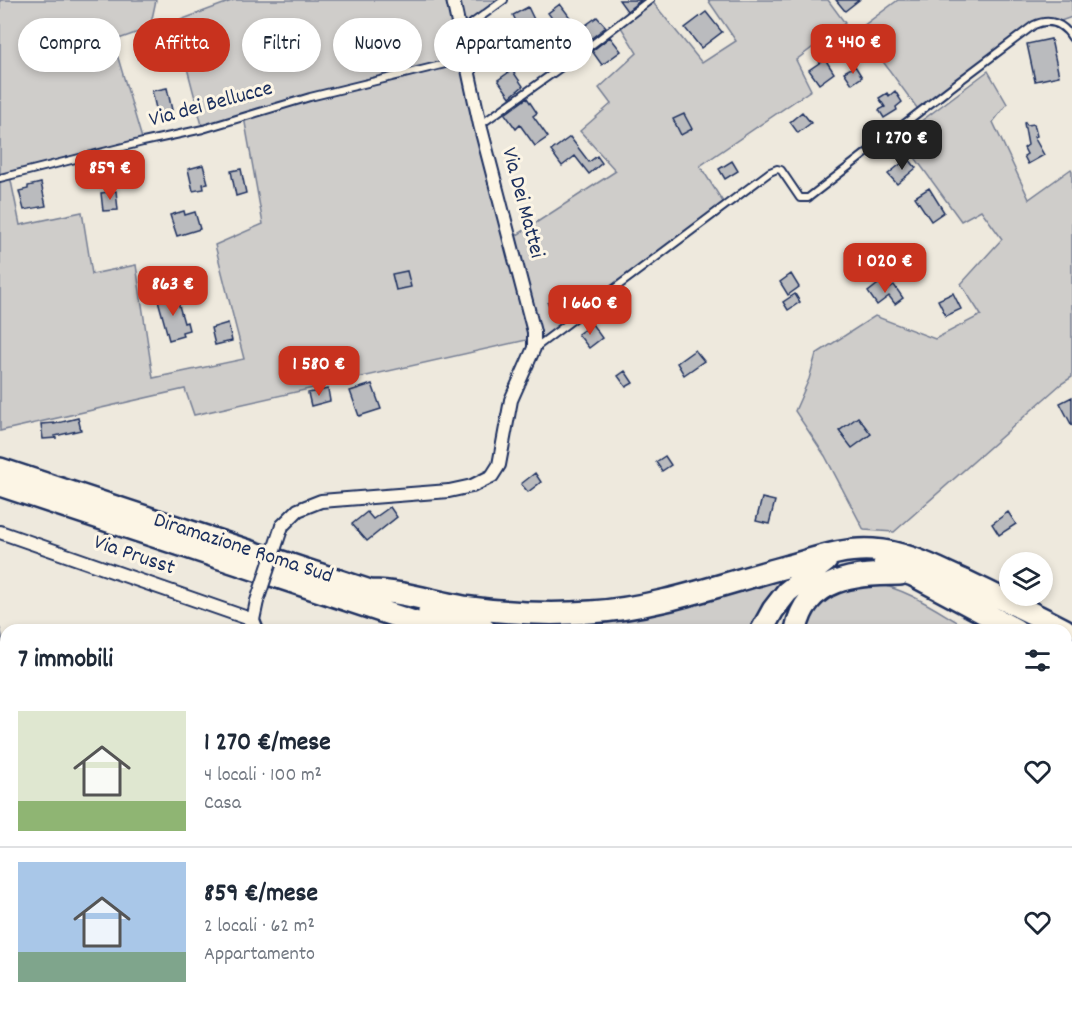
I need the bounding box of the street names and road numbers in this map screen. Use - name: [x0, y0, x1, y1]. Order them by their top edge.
- street label: Via dei Bellucce: [146, 74, 276, 136]
- street label: Via Dei Mattei: [492, 144, 552, 262]
- street label: Diramazione Roma Sud: [149, 505, 337, 593]
- street label: Via Prusst: [89, 528, 179, 584]

